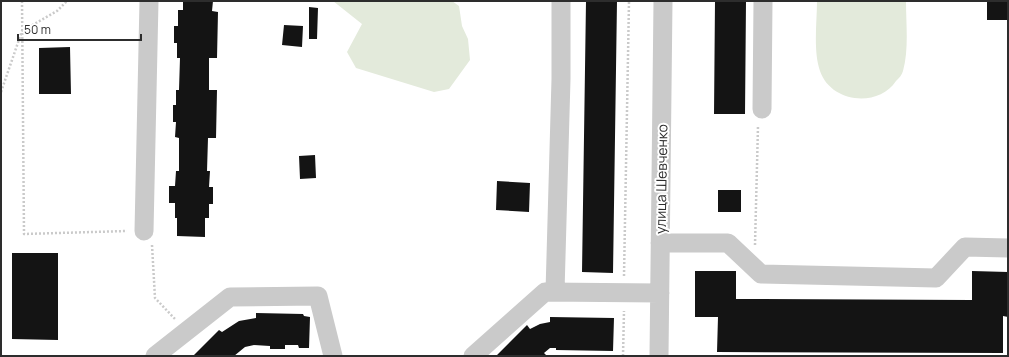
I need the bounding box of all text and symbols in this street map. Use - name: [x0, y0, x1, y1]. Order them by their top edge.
- scale bar: [18, 16, 141, 42]
- text: 50 m: [24, 21, 51, 38]
- street label: улица Шевченко: [651, 124, 671, 234]

